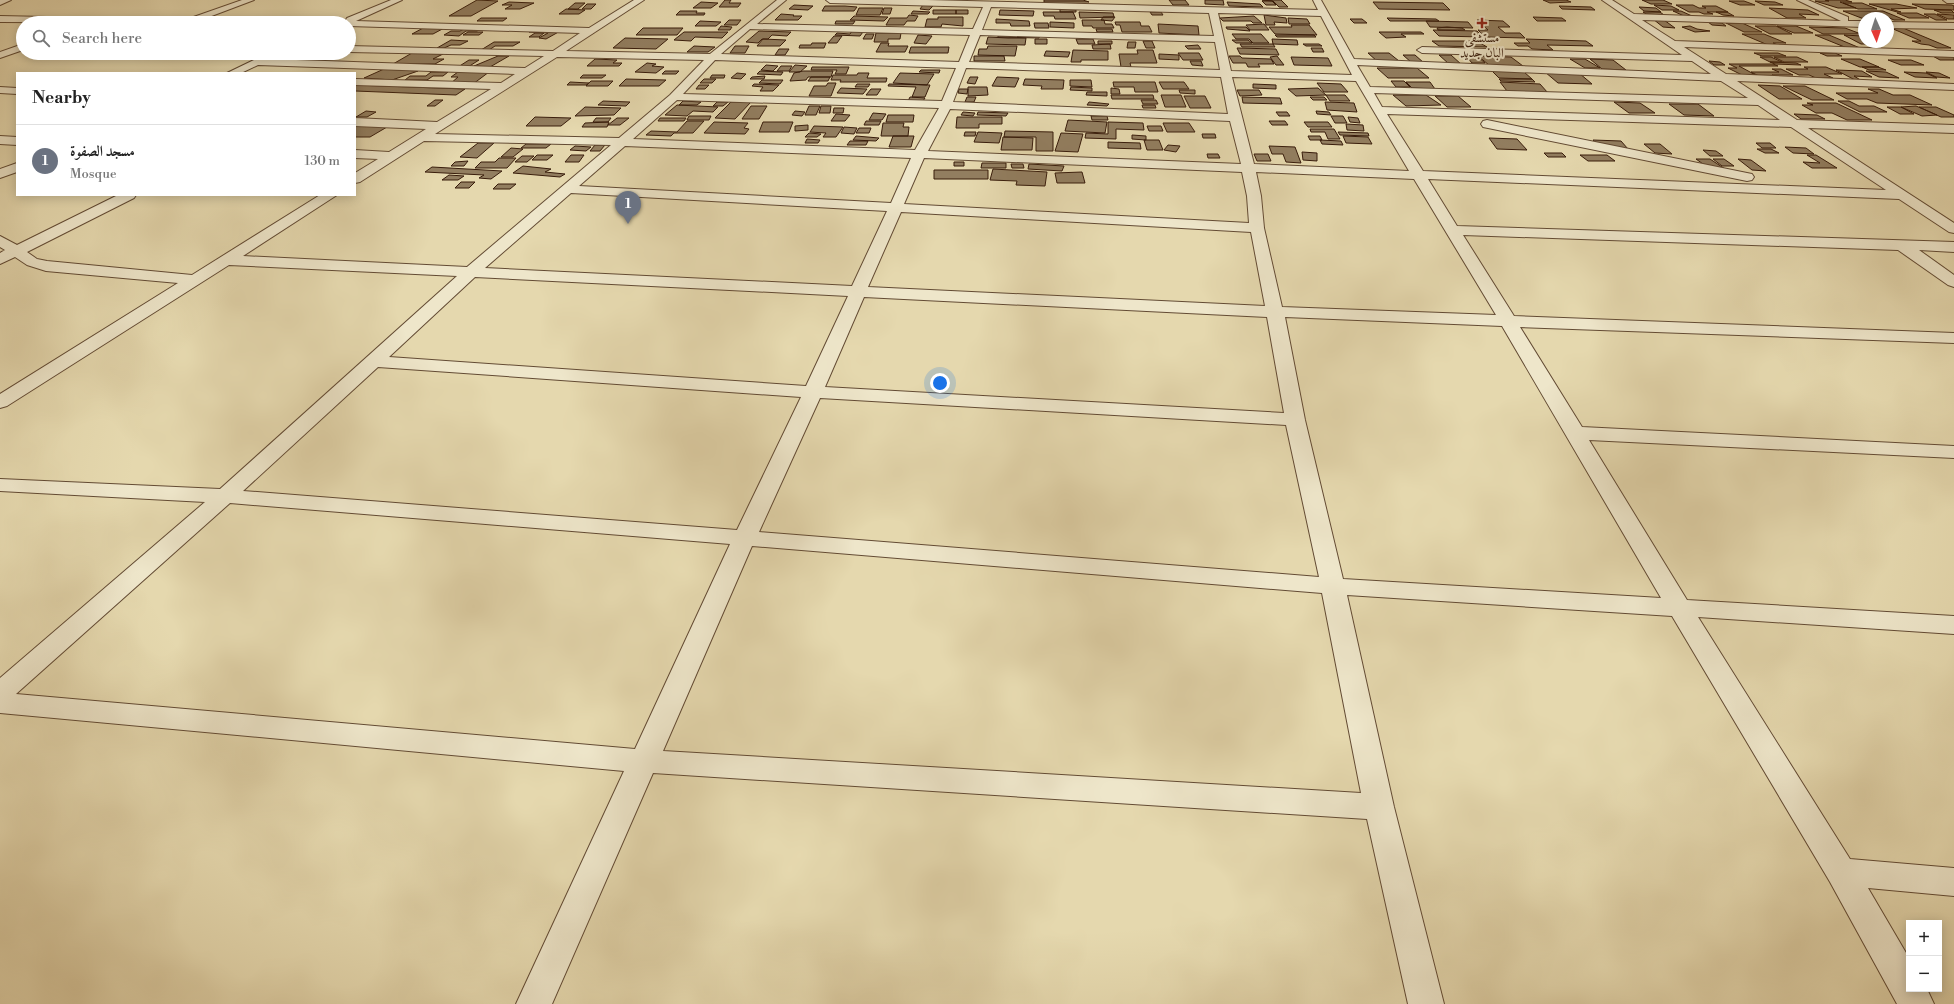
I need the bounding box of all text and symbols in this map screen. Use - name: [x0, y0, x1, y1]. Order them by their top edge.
- north arrow: [1858, 12, 1894, 48]
- search box: [16, 16, 356, 60]
- marker: مستشفى البان جديد: [1476, 17, 1488, 29]
- icon: search: [30, 27, 52, 49]
- text: Search here: [62, 29, 142, 48]
- place label: مستشفى البان جديد: [1460, 30, 1504, 61]
- text: Nearby: [32, 87, 91, 109]
- text: مسجد الصفوة: [70, 142, 135, 161]
- text: 1: [42, 153, 48, 169]
- text: 130 m: [305, 153, 340, 169]
- text: Mosque: [70, 166, 117, 182]
- pin: 1: [615, 191, 641, 224]
- your location: [930, 373, 950, 393]
- map controls: [1906, 920, 1942, 992]
- button: +: [1906, 920, 1942, 956]
- button: −: [1906, 956, 1942, 992]

